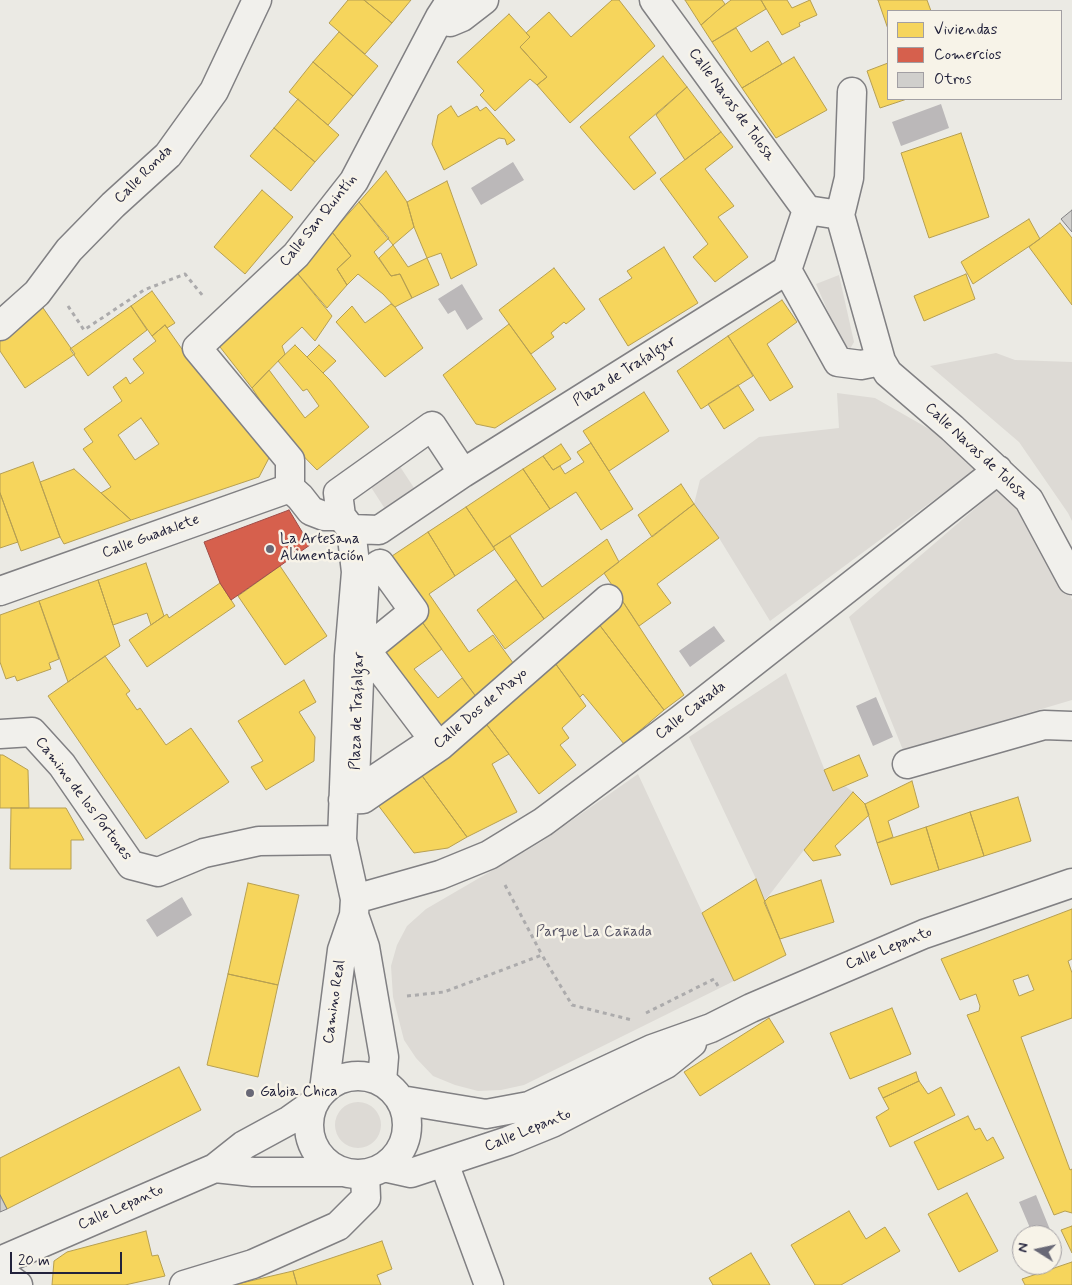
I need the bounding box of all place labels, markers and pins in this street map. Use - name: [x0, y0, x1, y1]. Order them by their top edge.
- place label: La Artesana Alimentación: [280, 531, 364, 566]
- marker: La Artesana Alimentación: [264, 543, 276, 555]
- place label: Gabia Chica: [260, 1084, 338, 1102]
- marker: Gabia Chica: [244, 1087, 256, 1099]

